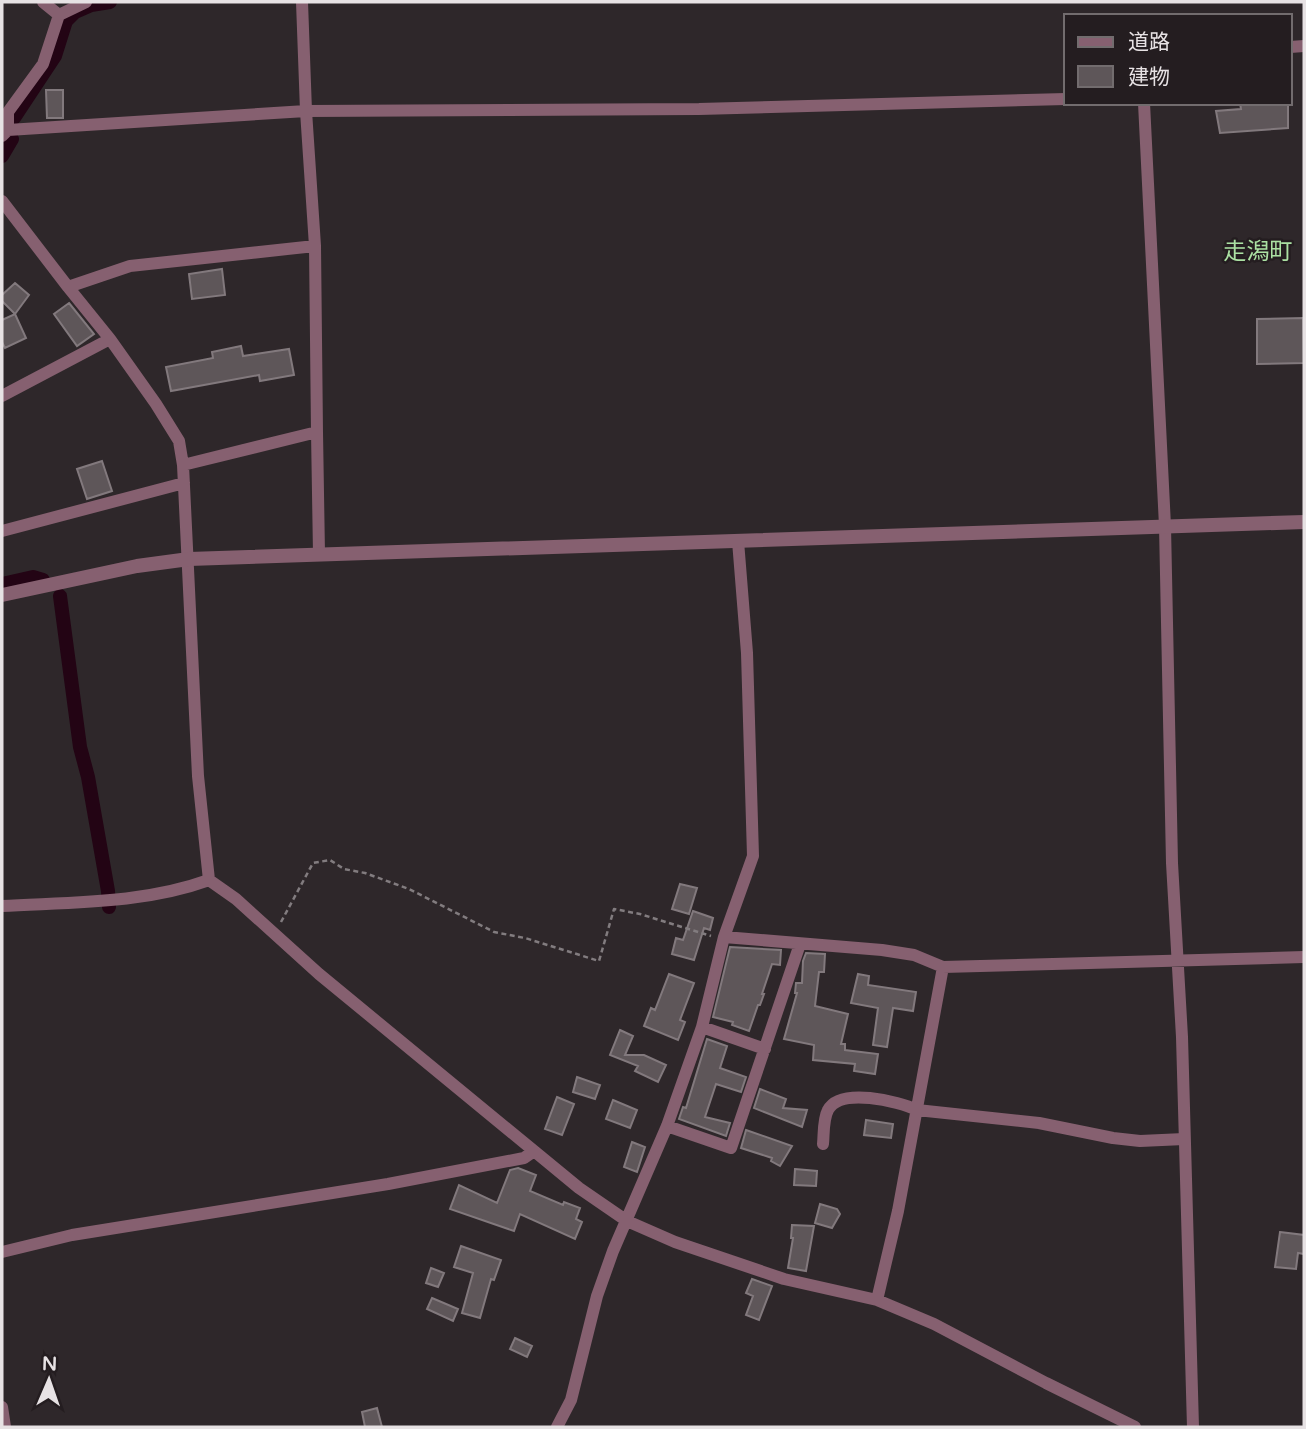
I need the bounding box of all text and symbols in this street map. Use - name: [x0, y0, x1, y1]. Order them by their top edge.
- legend: [1064, 14, 1292, 105]
- text: 道路: [1128, 30, 1170, 55]
- text: 建物: [1128, 65, 1170, 90]
- district label: 走潟町: [1224, 238, 1293, 266]
- north arrow: [14, 1345, 84, 1415]
- text: N: [42, 1353, 58, 1375]

